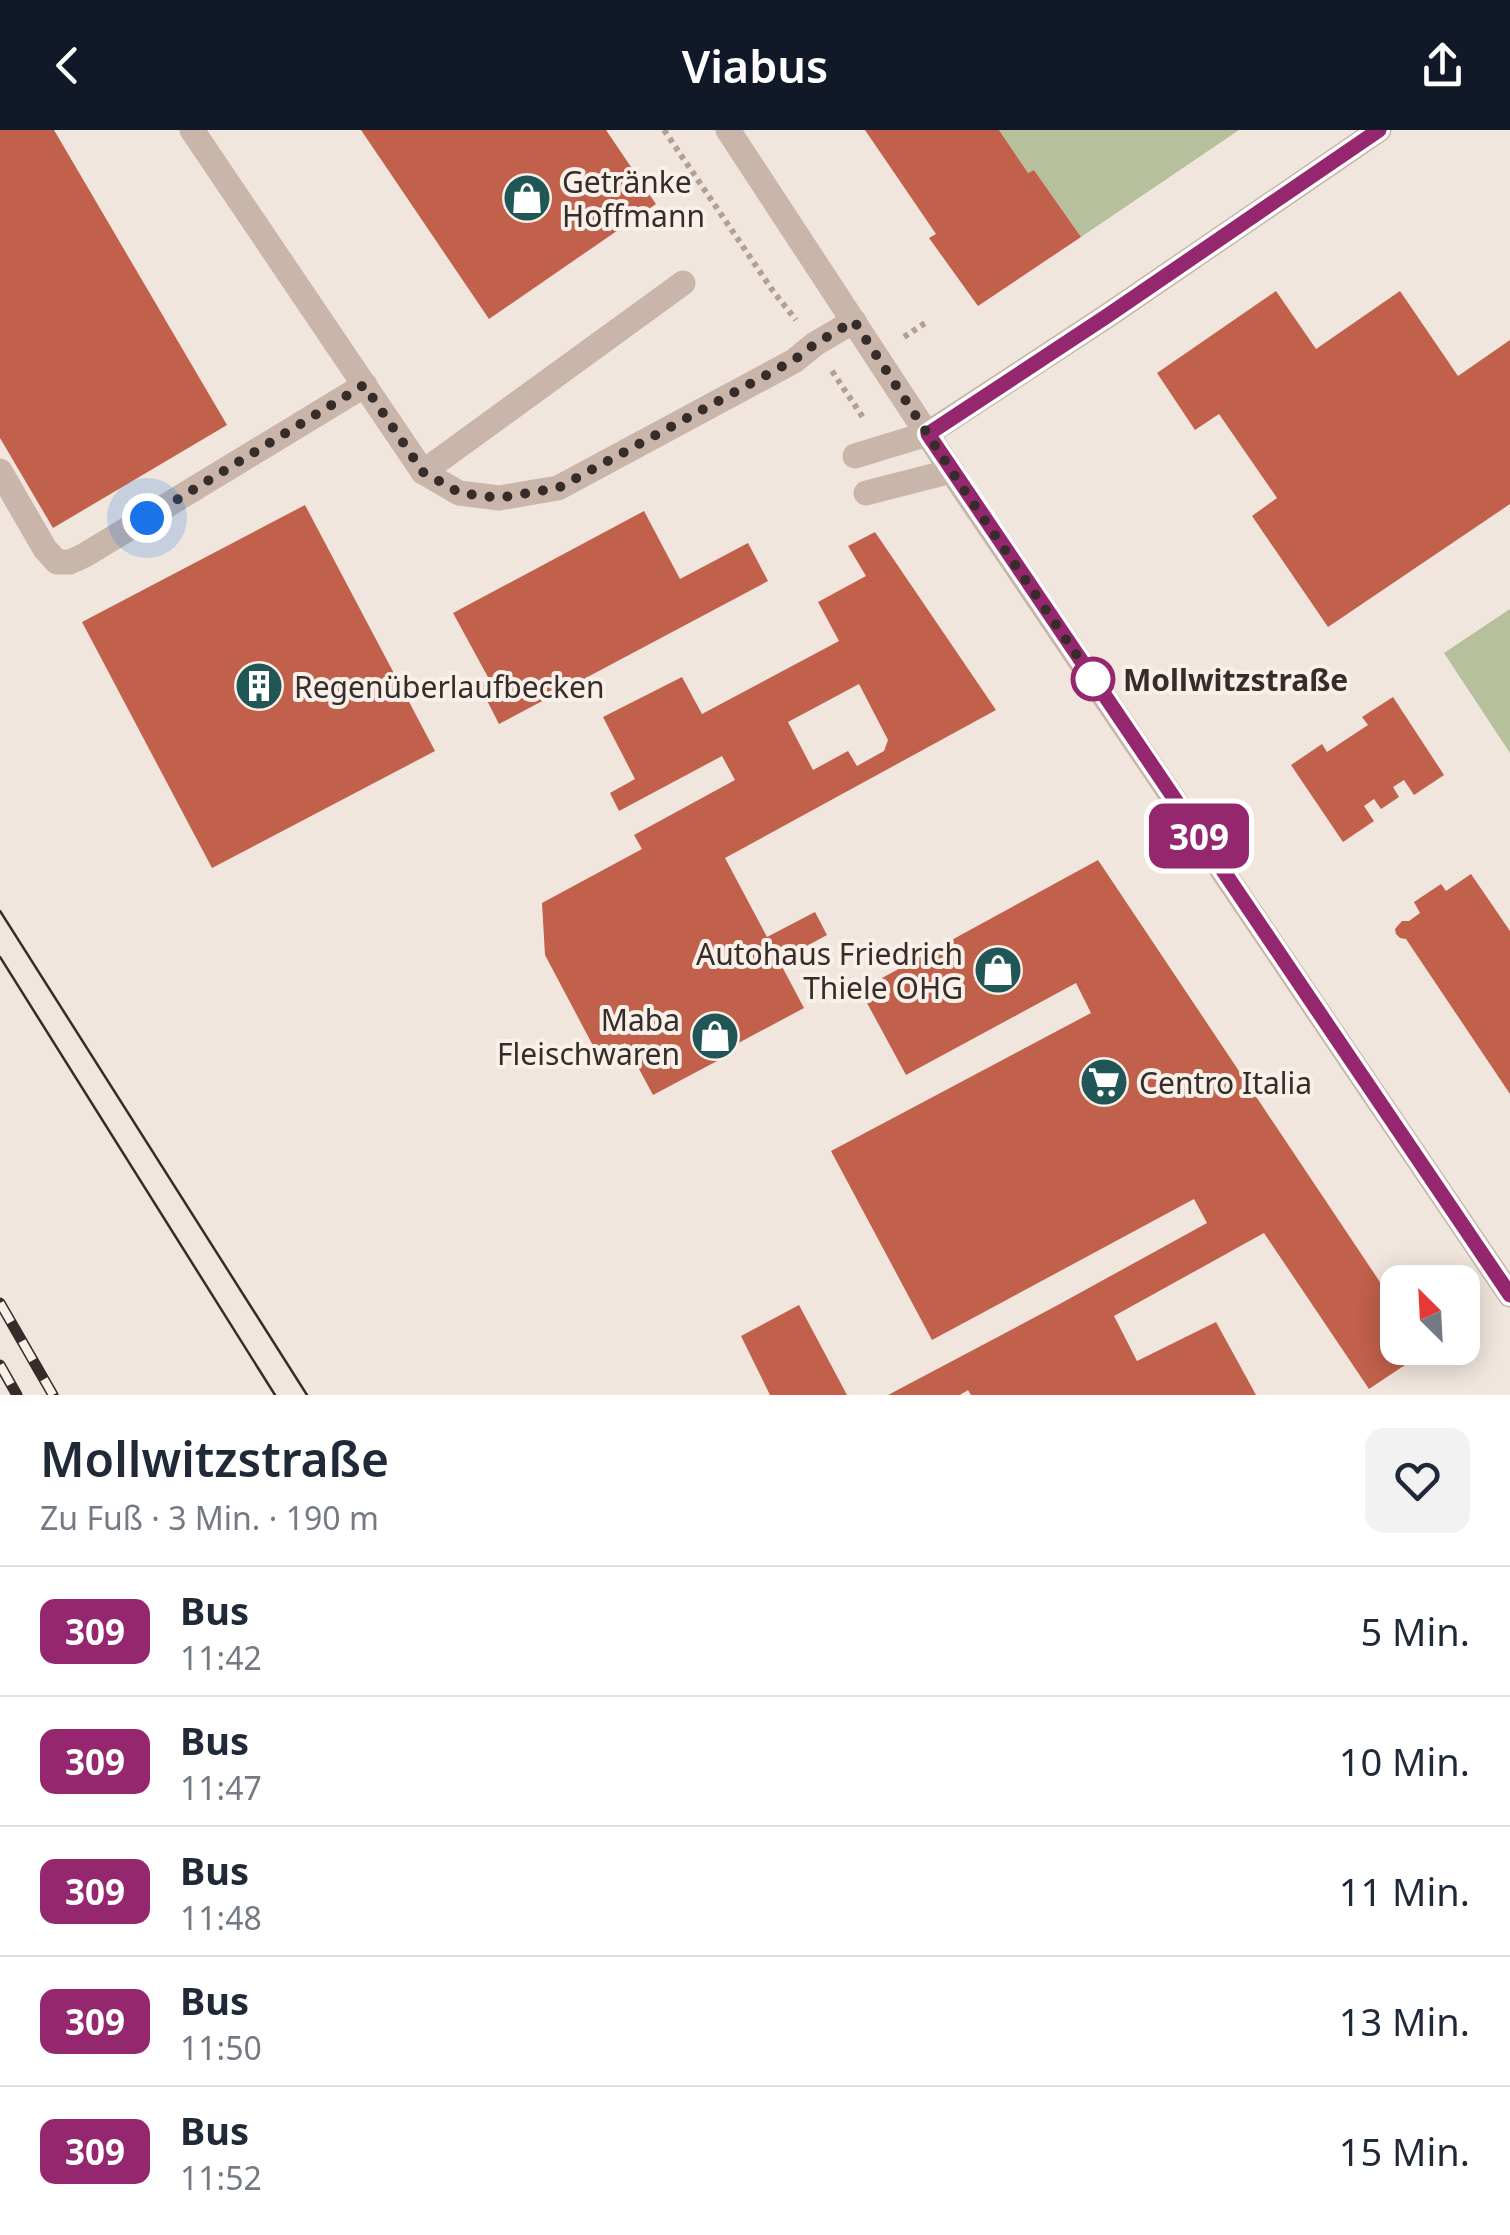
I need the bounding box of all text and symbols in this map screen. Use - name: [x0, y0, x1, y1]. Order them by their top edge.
- text: Viabus: [682, 35, 828, 96]
- icon: back: [40, 38, 95, 93]
- icon: share: [1415, 38, 1470, 93]
- place label: Getränke Hoffmann: [562, 161, 705, 236]
- shop icon: Getränke Hoffmann: [501, 172, 553, 224]
- your location: [122, 493, 172, 543]
- marker: Mollwitzstraße: [1072, 658, 1114, 700]
- place label: Mollwitzstraße: [1123, 659, 1348, 700]
- building icon: Regenüberlaufbecken: [233, 660, 285, 712]
- place label: Regenüberlaufbecken: [294, 666, 604, 707]
- line badge: 309: [1142, 804, 1256, 868]
- text: 309: [1169, 813, 1229, 860]
- place label: Autohaus Friedrich Thiele OHG: [696, 933, 963, 1008]
- shop icon: Autohaus Friedrich Thiele OHG: [972, 944, 1024, 996]
- place label: Maba Fleischwaren: [497, 999, 680, 1074]
- shop icon: Maba Fleischwaren: [689, 1010, 741, 1062]
- supermarket icon: Centro Italia: [1078, 1056, 1130, 1108]
- place label: Centro Italia: [1139, 1062, 1312, 1103]
- north arrow: [1380, 1265, 1480, 1365]
- map controls: [1380, 1265, 1480, 1365]
- text: Mollwitzstraße: [40, 1426, 389, 1491]
- button: heart: [1365, 1428, 1470, 1533]
- text: Zu Fuß · 3 Min. · 190 m: [40, 1496, 379, 1539]
- text: Bus: [180, 1584, 249, 1636]
- text: 5 Min.: [1360, 1605, 1470, 1657]
- text: 309: [65, 1608, 125, 1655]
- text: 11:42: [180, 1636, 262, 1679]
- text: Bus: [180, 1714, 249, 1766]
- text: 10 Min.: [1339, 1735, 1470, 1787]
- text: 309: [65, 1738, 125, 1785]
- text: 11:47: [180, 1766, 262, 1809]
- text: Bus: [180, 1844, 249, 1896]
- text: 11 Min.: [1339, 1865, 1470, 1917]
- text: 309: [65, 1868, 125, 1915]
- text: 11:48: [180, 1896, 262, 1939]
- text: Bus: [180, 1974, 249, 2026]
- text: 13 Min.: [1339, 1995, 1470, 2047]
- text: 309: [65, 1998, 125, 2045]
- text: 11:50: [180, 2026, 262, 2069]
- text: Bus: [180, 2104, 249, 2156]
- text: 15 Min.: [1339, 2125, 1470, 2177]
- text: 309: [65, 2128, 125, 2175]
- text: 11:52: [180, 2156, 262, 2199]

